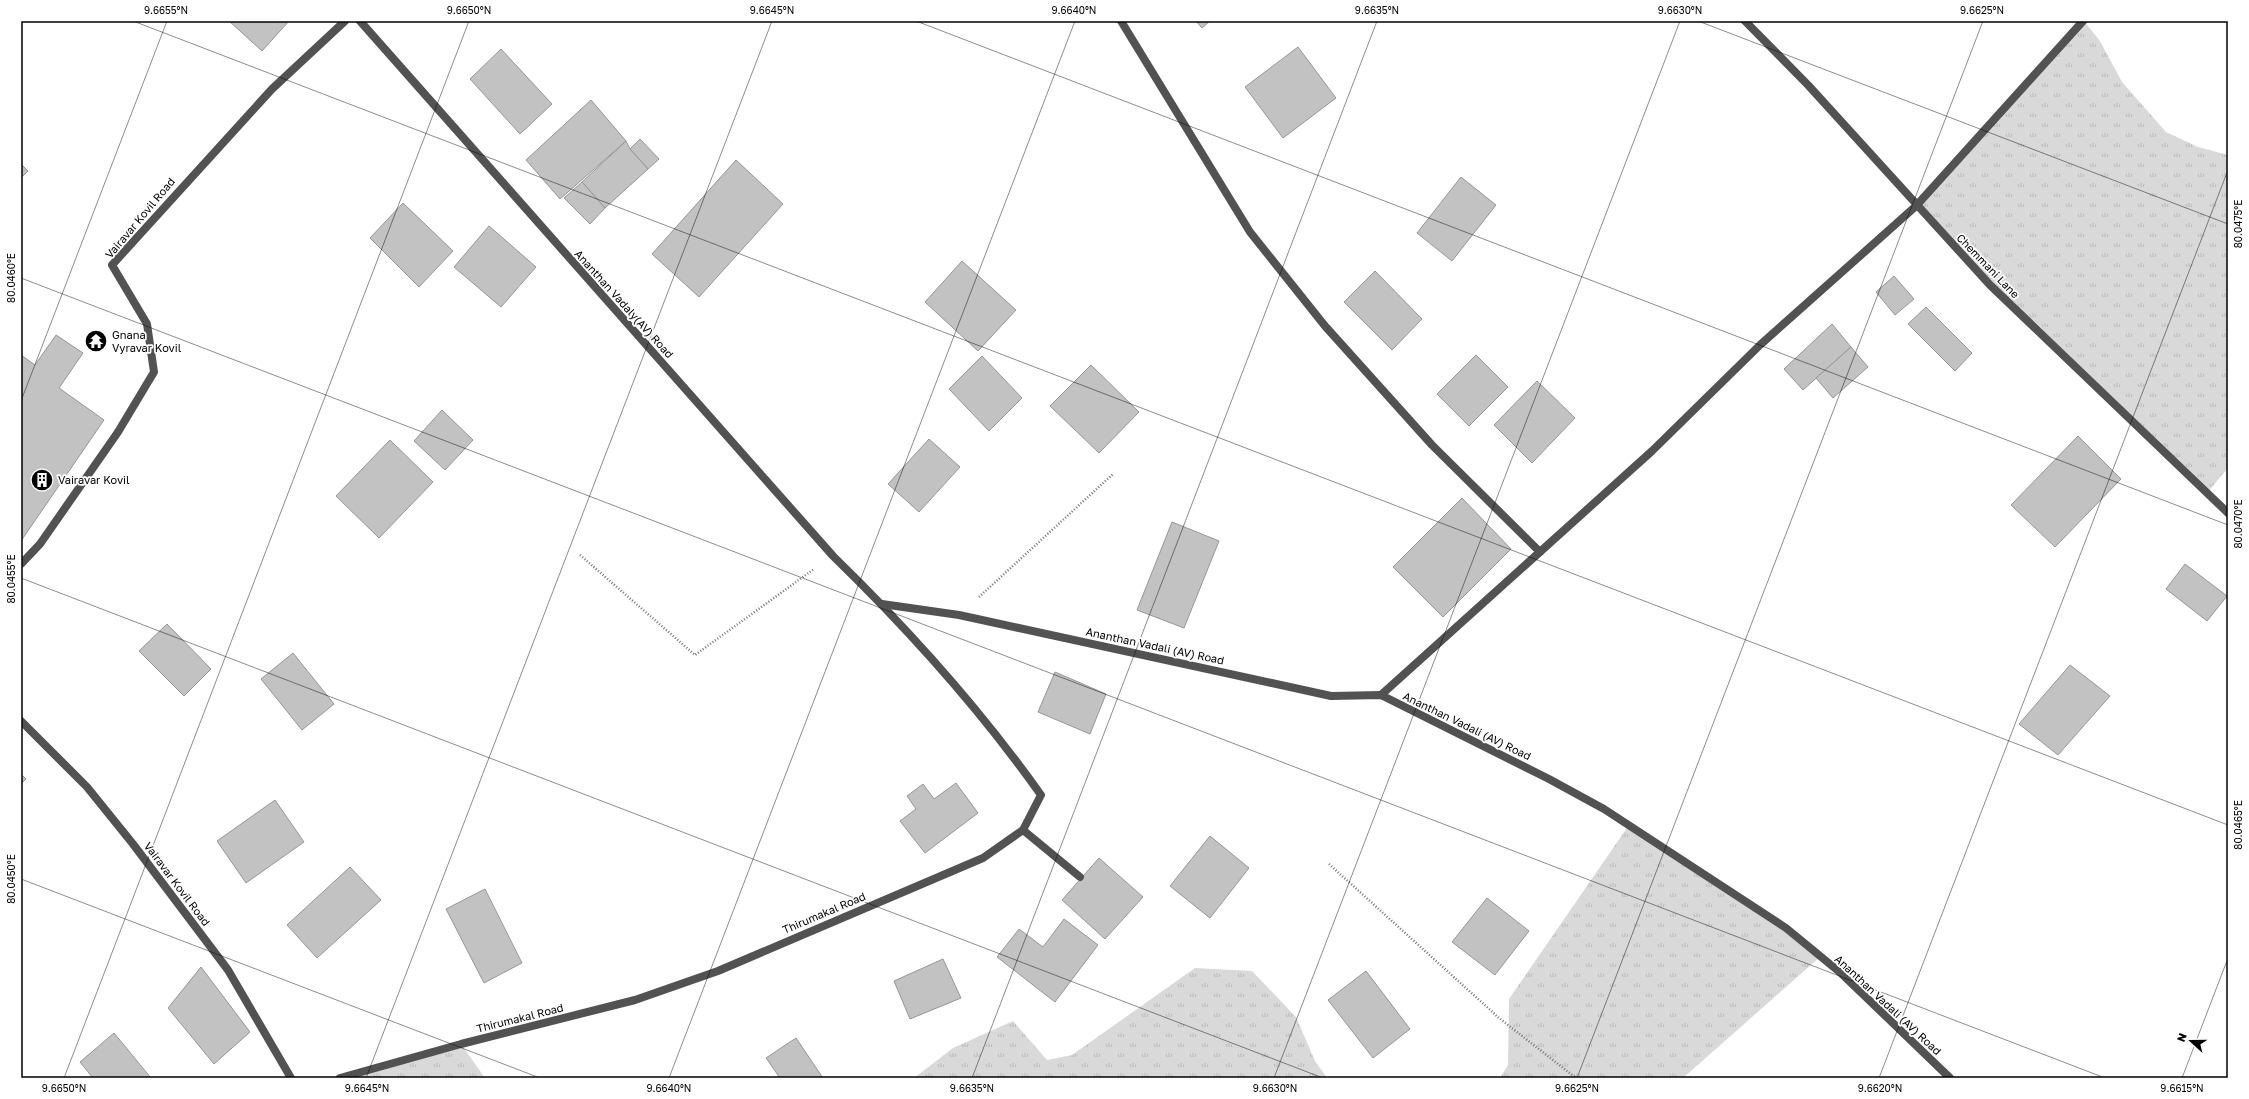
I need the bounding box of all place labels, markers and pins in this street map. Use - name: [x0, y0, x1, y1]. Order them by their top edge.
- temple icon: Gnana Vyravar Kovil: [83, 328, 109, 354]
- place label: Gnana Vyravar Kovil: [112, 328, 182, 354]
- building icon: Vairavar Kovil: [29, 467, 55, 493]
- place label: Vairavar Kovil: [58, 473, 130, 486]

